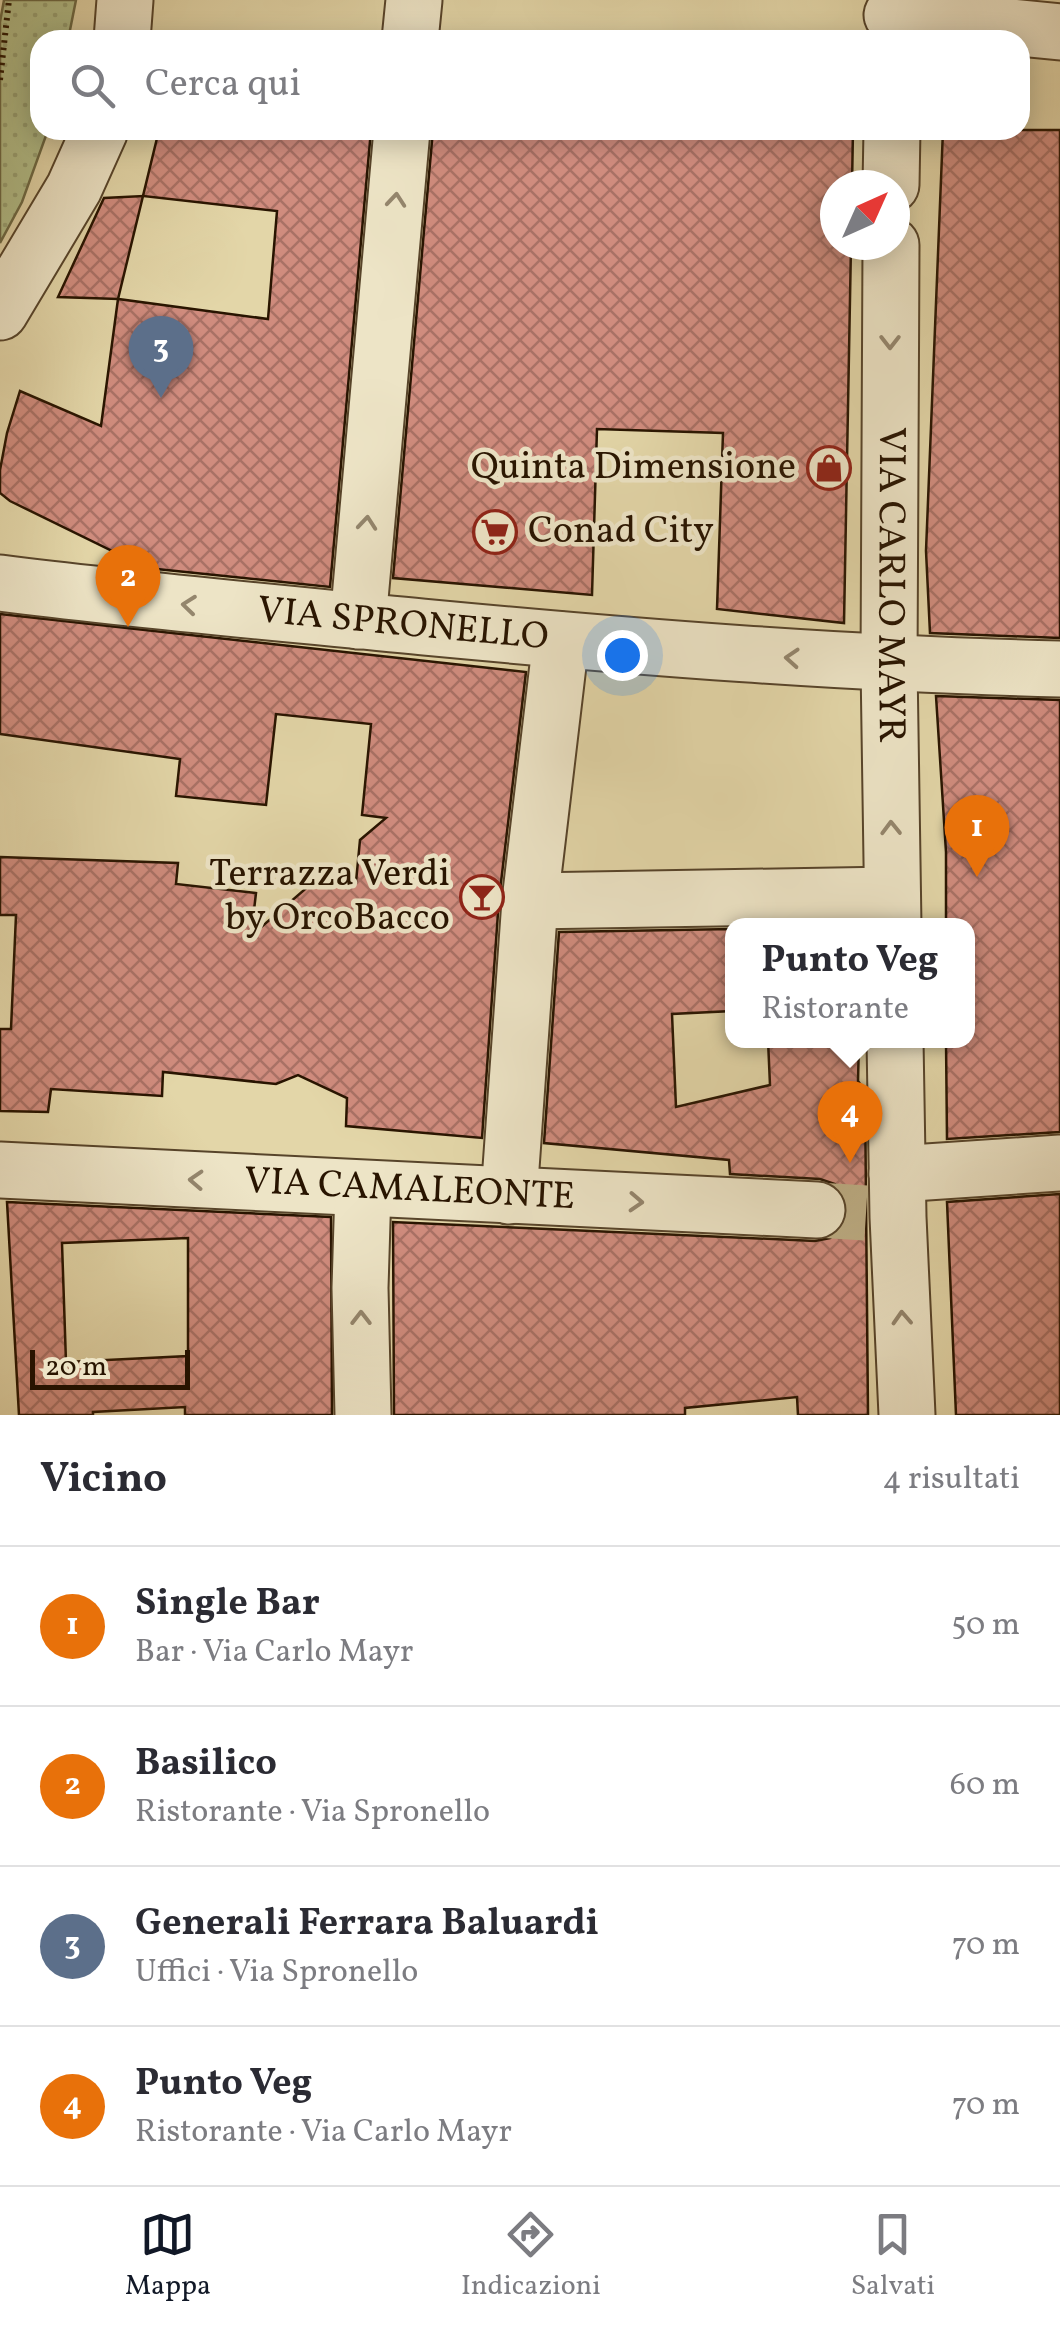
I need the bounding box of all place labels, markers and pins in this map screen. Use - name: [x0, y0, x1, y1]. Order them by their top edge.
- pin: 3: [128, 316, 194, 398]
- place label: Quinta Dimensione: [471, 442, 796, 495]
- shop icon: Quinta Dimensione: [806, 445, 852, 491]
- place label: Conad City: [528, 506, 714, 559]
- supermarket icon: Conad City: [472, 509, 518, 555]
- pin: 2: [96, 544, 160, 627]
- pin: 1: [944, 794, 1010, 877]
- place label: Terrazza Verdi by OrcoBacco: [209, 849, 450, 946]
- bar icon: Terrazza Verdi by OrcoBacco: [459, 874, 505, 920]
- pin: 4: [818, 1080, 882, 1163]

